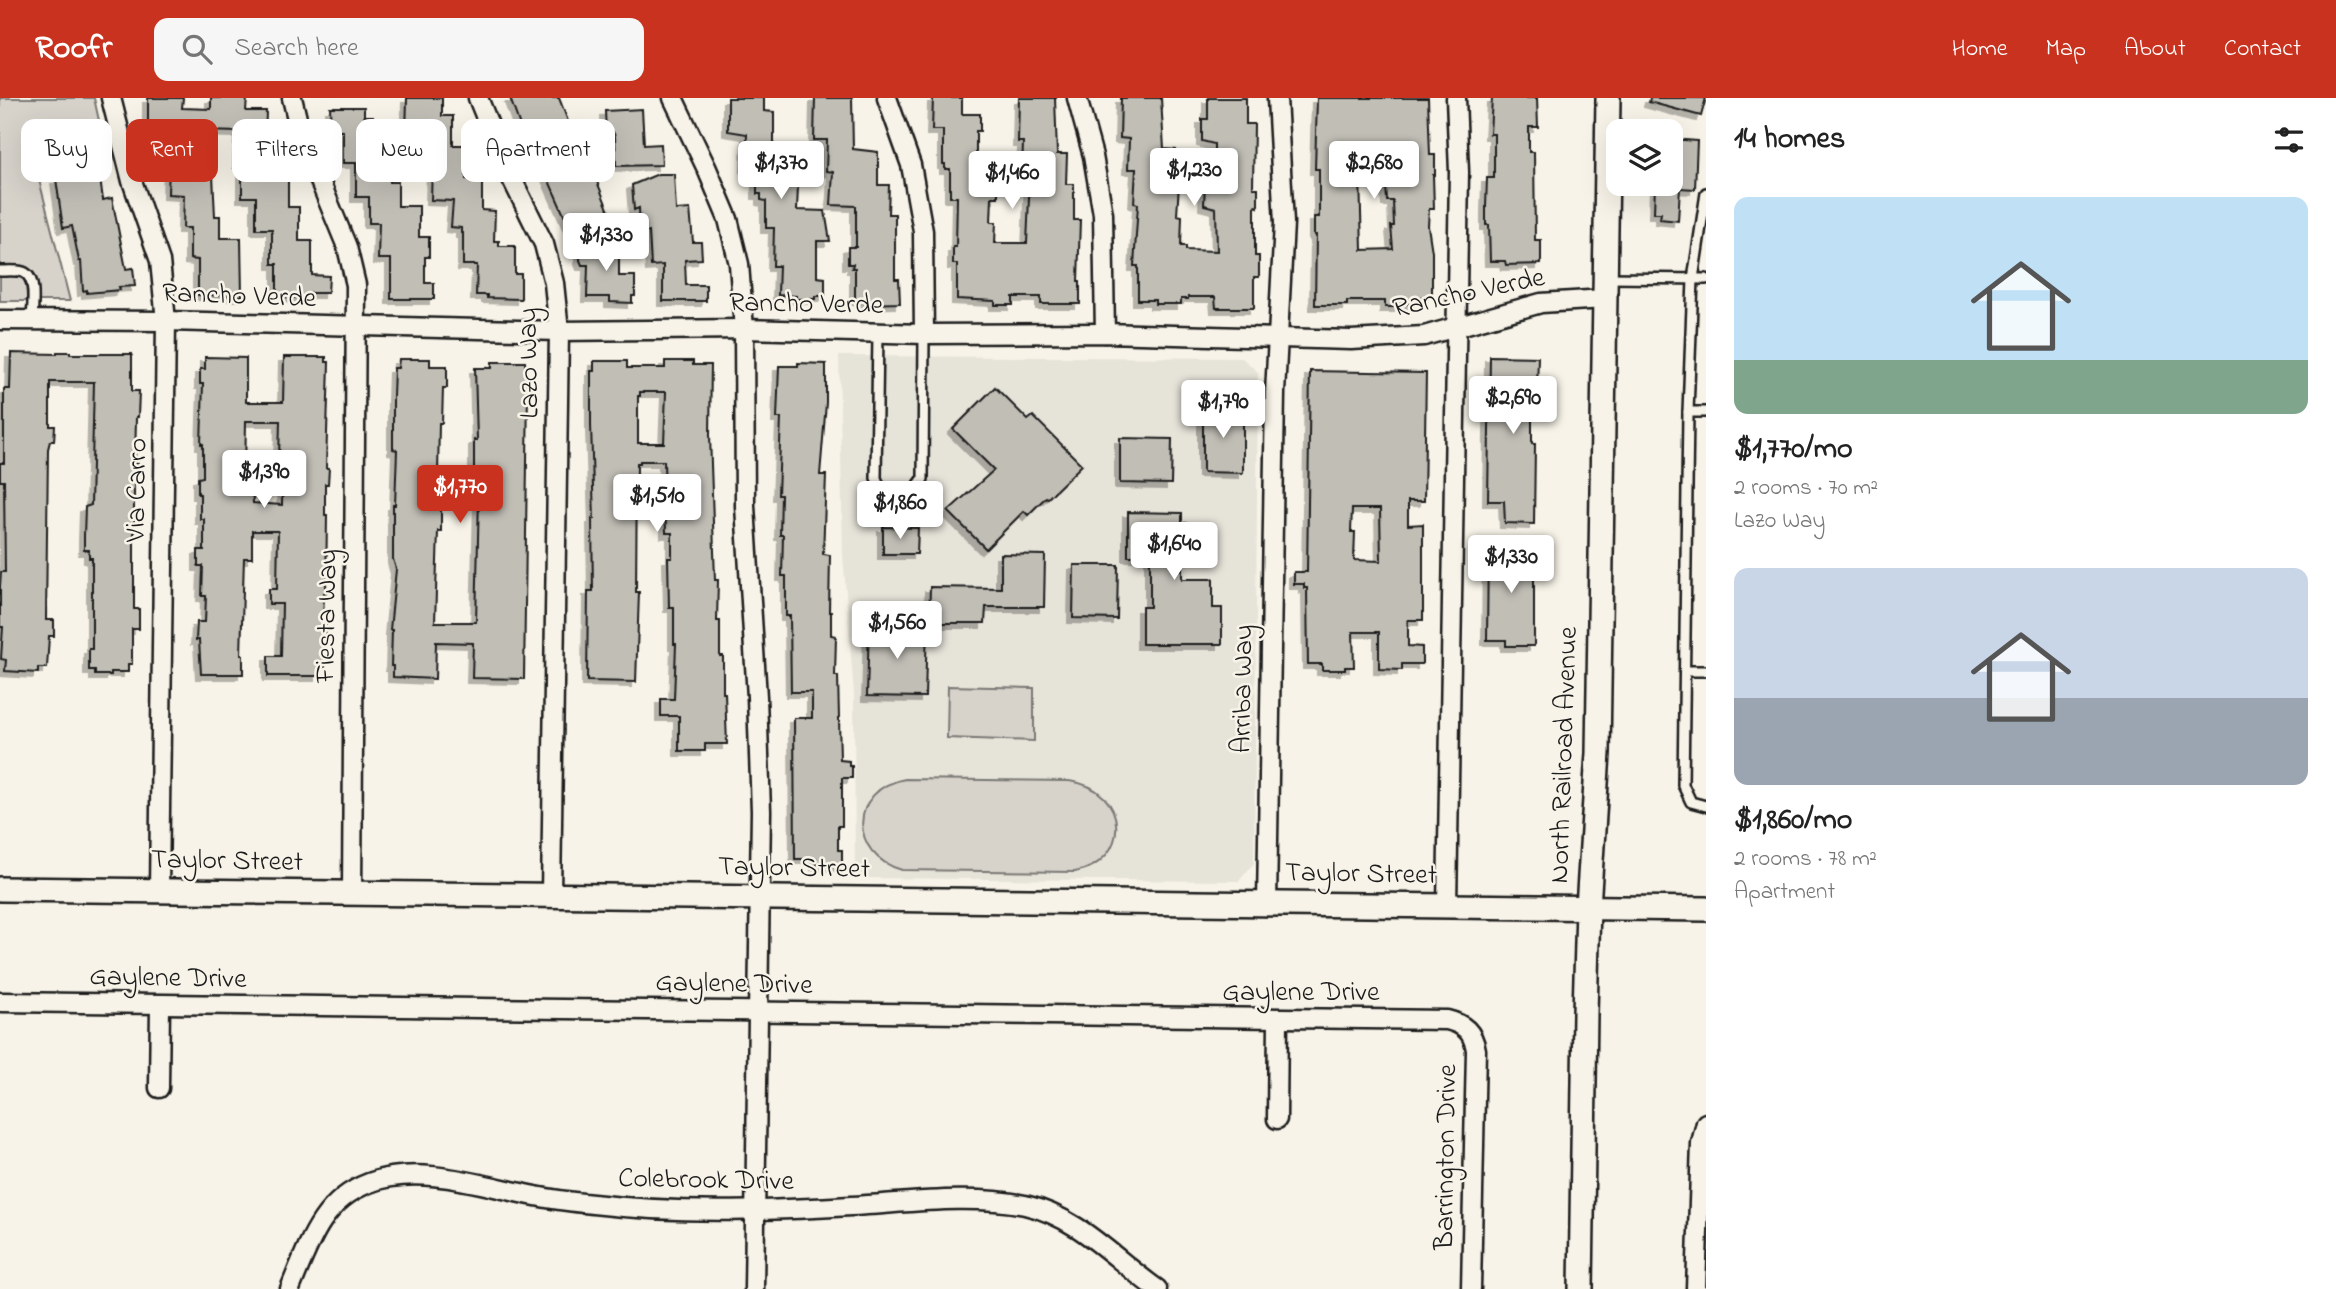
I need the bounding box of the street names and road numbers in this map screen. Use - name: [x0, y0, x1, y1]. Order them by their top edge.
- street label: Rancho Verde: [1389, 258, 1549, 330]
- street label: Rancho Verde: [161, 274, 317, 320]
- street label: Rancho Verde: [728, 283, 884, 327]
- street label: Lazo Way: [509, 307, 551, 419]
- street label: Via Carro: [117, 438, 159, 543]
- street label: Fiesta Way: [306, 549, 350, 684]
- street label: Arriba Way: [1222, 624, 1266, 754]
- street label: North Railroad Avenue: [1540, 625, 1590, 884]
- street label: Taylor Street: [151, 840, 303, 884]
- street label: Taylor Street: [718, 847, 870, 891]
- street label: Taylor Street: [1285, 853, 1437, 897]
- street label: Gaylene Drive: [89, 957, 247, 1001]
- street label: Gaylene Drive: [655, 963, 813, 1007]
- street label: Gaylene Drive: [1222, 973, 1380, 1014]
- street label: Barrington Drive: [1425, 1063, 1469, 1251]
- street label: Colebrook Drive: [618, 1159, 795, 1203]

